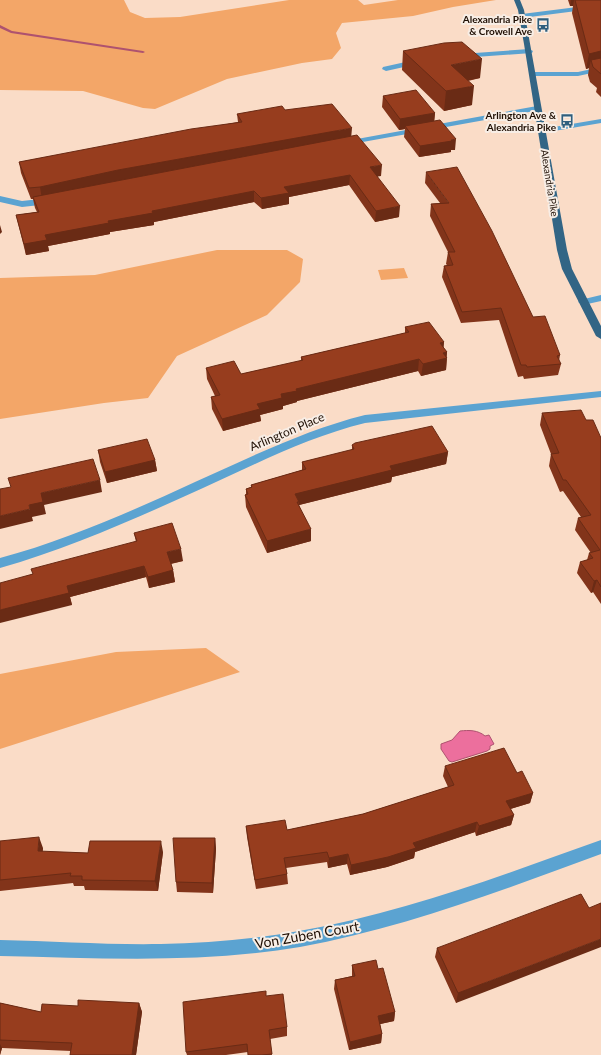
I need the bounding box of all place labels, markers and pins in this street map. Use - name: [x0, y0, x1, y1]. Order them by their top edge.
- place label: Alexandria Pike & Crowell Ave: [462, 13, 533, 37]
- bus stop icon: Alexandria Pike & Crowell Ave: [535, 17, 551, 33]
- place label: Arlington Ave & Alexandria Pike: [485, 109, 557, 133]
- bus stop icon: Arlington Ave & Alexandria Pike: [559, 113, 575, 129]

